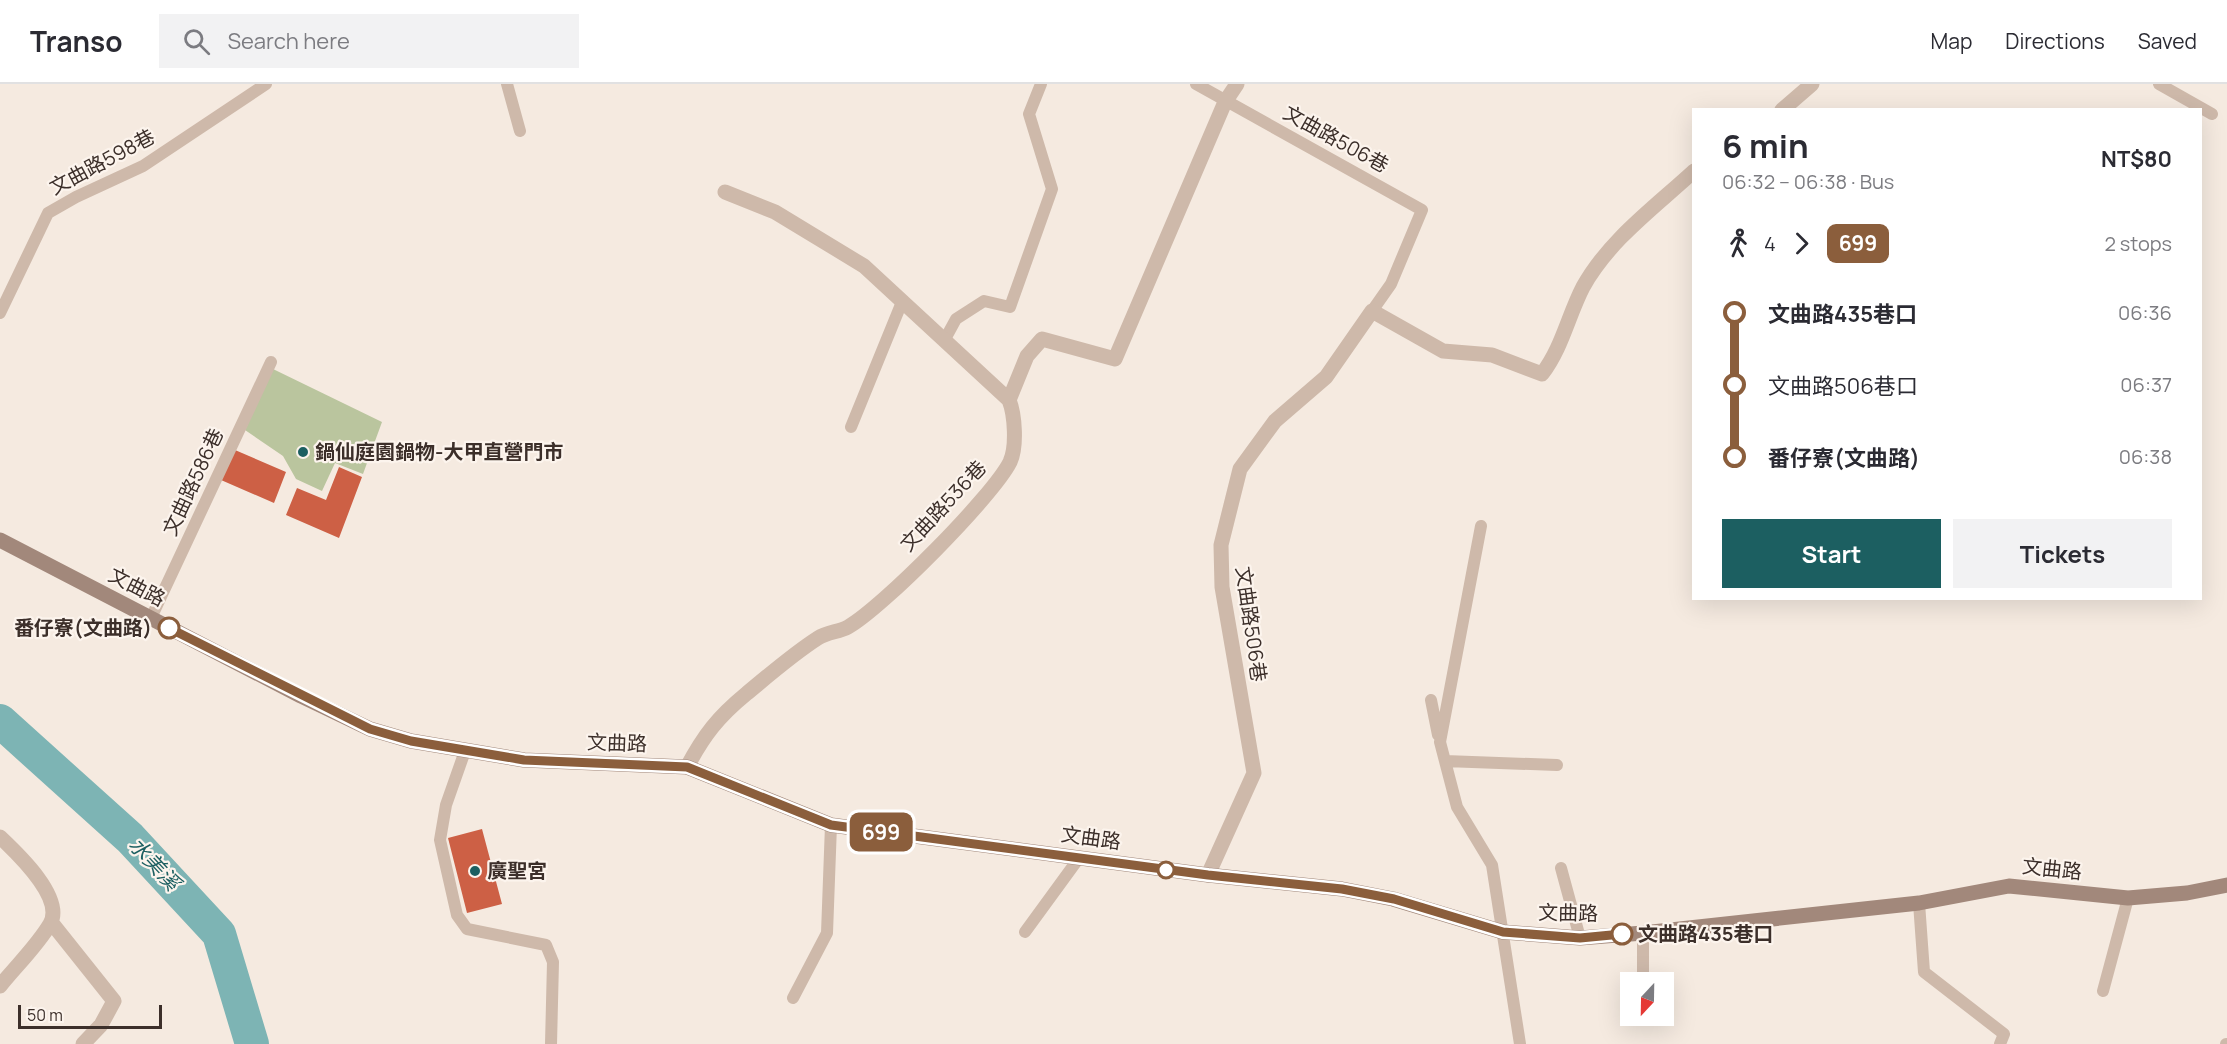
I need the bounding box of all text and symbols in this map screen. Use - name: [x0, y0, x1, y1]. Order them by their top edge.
- search box: [159, 14, 579, 68]
- text: Transo: [30, 22, 123, 60]
- icon: search: [180, 25, 213, 58]
- text: Search here: [228, 26, 350, 56]
- text: Map: [1931, 27, 1972, 55]
- text: Directions: [2005, 27, 2105, 55]
- text: Saved: [2138, 27, 2197, 55]
- street label: 文曲路506巷: [1279, 99, 1394, 179]
- street label: 文曲路598巷: [44, 123, 159, 201]
- text: 6 min: [1722, 123, 1809, 168]
- text: NT$80: [2101, 144, 2172, 174]
- text: 06:32 – 06:38 · Bus: [1722, 168, 1894, 195]
- icon: walk: [1722, 227, 1755, 260]
- icon: forward: [1785, 227, 1818, 260]
- text: 699: [1839, 229, 1877, 257]
- text: 4: [1764, 230, 1776, 257]
- text: 2 stops: [2104, 230, 2172, 257]
- text: 文曲路435巷口: [1768, 299, 1917, 329]
- text: 06:36: [2118, 299, 2172, 326]
- text: 文曲路506巷口: [1768, 371, 1918, 401]
- text: 06:37: [2120, 371, 2172, 398]
- street label: 文曲路586巷: [156, 424, 229, 540]
- place label: 鍋仙庭園鍋物-大甲直營門市: [315, 438, 563, 465]
- text: 番仔寮(文曲路): [1768, 443, 1920, 473]
- text: 06:38: [2119, 443, 2172, 470]
- marker: 鍋仙庭園鍋物-大甲直營門市: [296, 445, 310, 459]
- street label: 文曲路536巷: [894, 454, 992, 557]
- button: Start: [1722, 519, 1941, 588]
- button: Tickets: [1953, 519, 2172, 588]
- street label: 文曲路: [104, 561, 170, 612]
- street label: 文曲路506巷: [1230, 565, 1273, 683]
- place label: 番仔寮(文曲路): [14, 614, 152, 641]
- marker: 番仔寮(文曲路): [158, 617, 180, 639]
- street label: 文曲路: [587, 728, 647, 757]
- line badge: 699: [846, 812, 916, 852]
- text: 699: [862, 818, 900, 846]
- street label: 文曲路: [1059, 820, 1123, 855]
- water label: 水美溪: [123, 831, 188, 898]
- street label: 文曲路: [2021, 852, 2083, 885]
- place label: 廣聖宮: [487, 857, 547, 884]
- unlabelled marker: [1157, 861, 1175, 879]
- marker: 廣聖宮: [468, 864, 482, 878]
- street label: 文曲路: [1538, 898, 1598, 927]
- place label: 文曲路435巷口: [1638, 920, 1774, 947]
- marker: 文曲路435巷口: [1611, 923, 1633, 945]
- north arrow: [1620, 972, 1674, 1026]
- map controls: [1620, 972, 1674, 1026]
- scale bar: [18, 1002, 162, 1030]
- text: 50 m: [27, 1004, 63, 1026]

